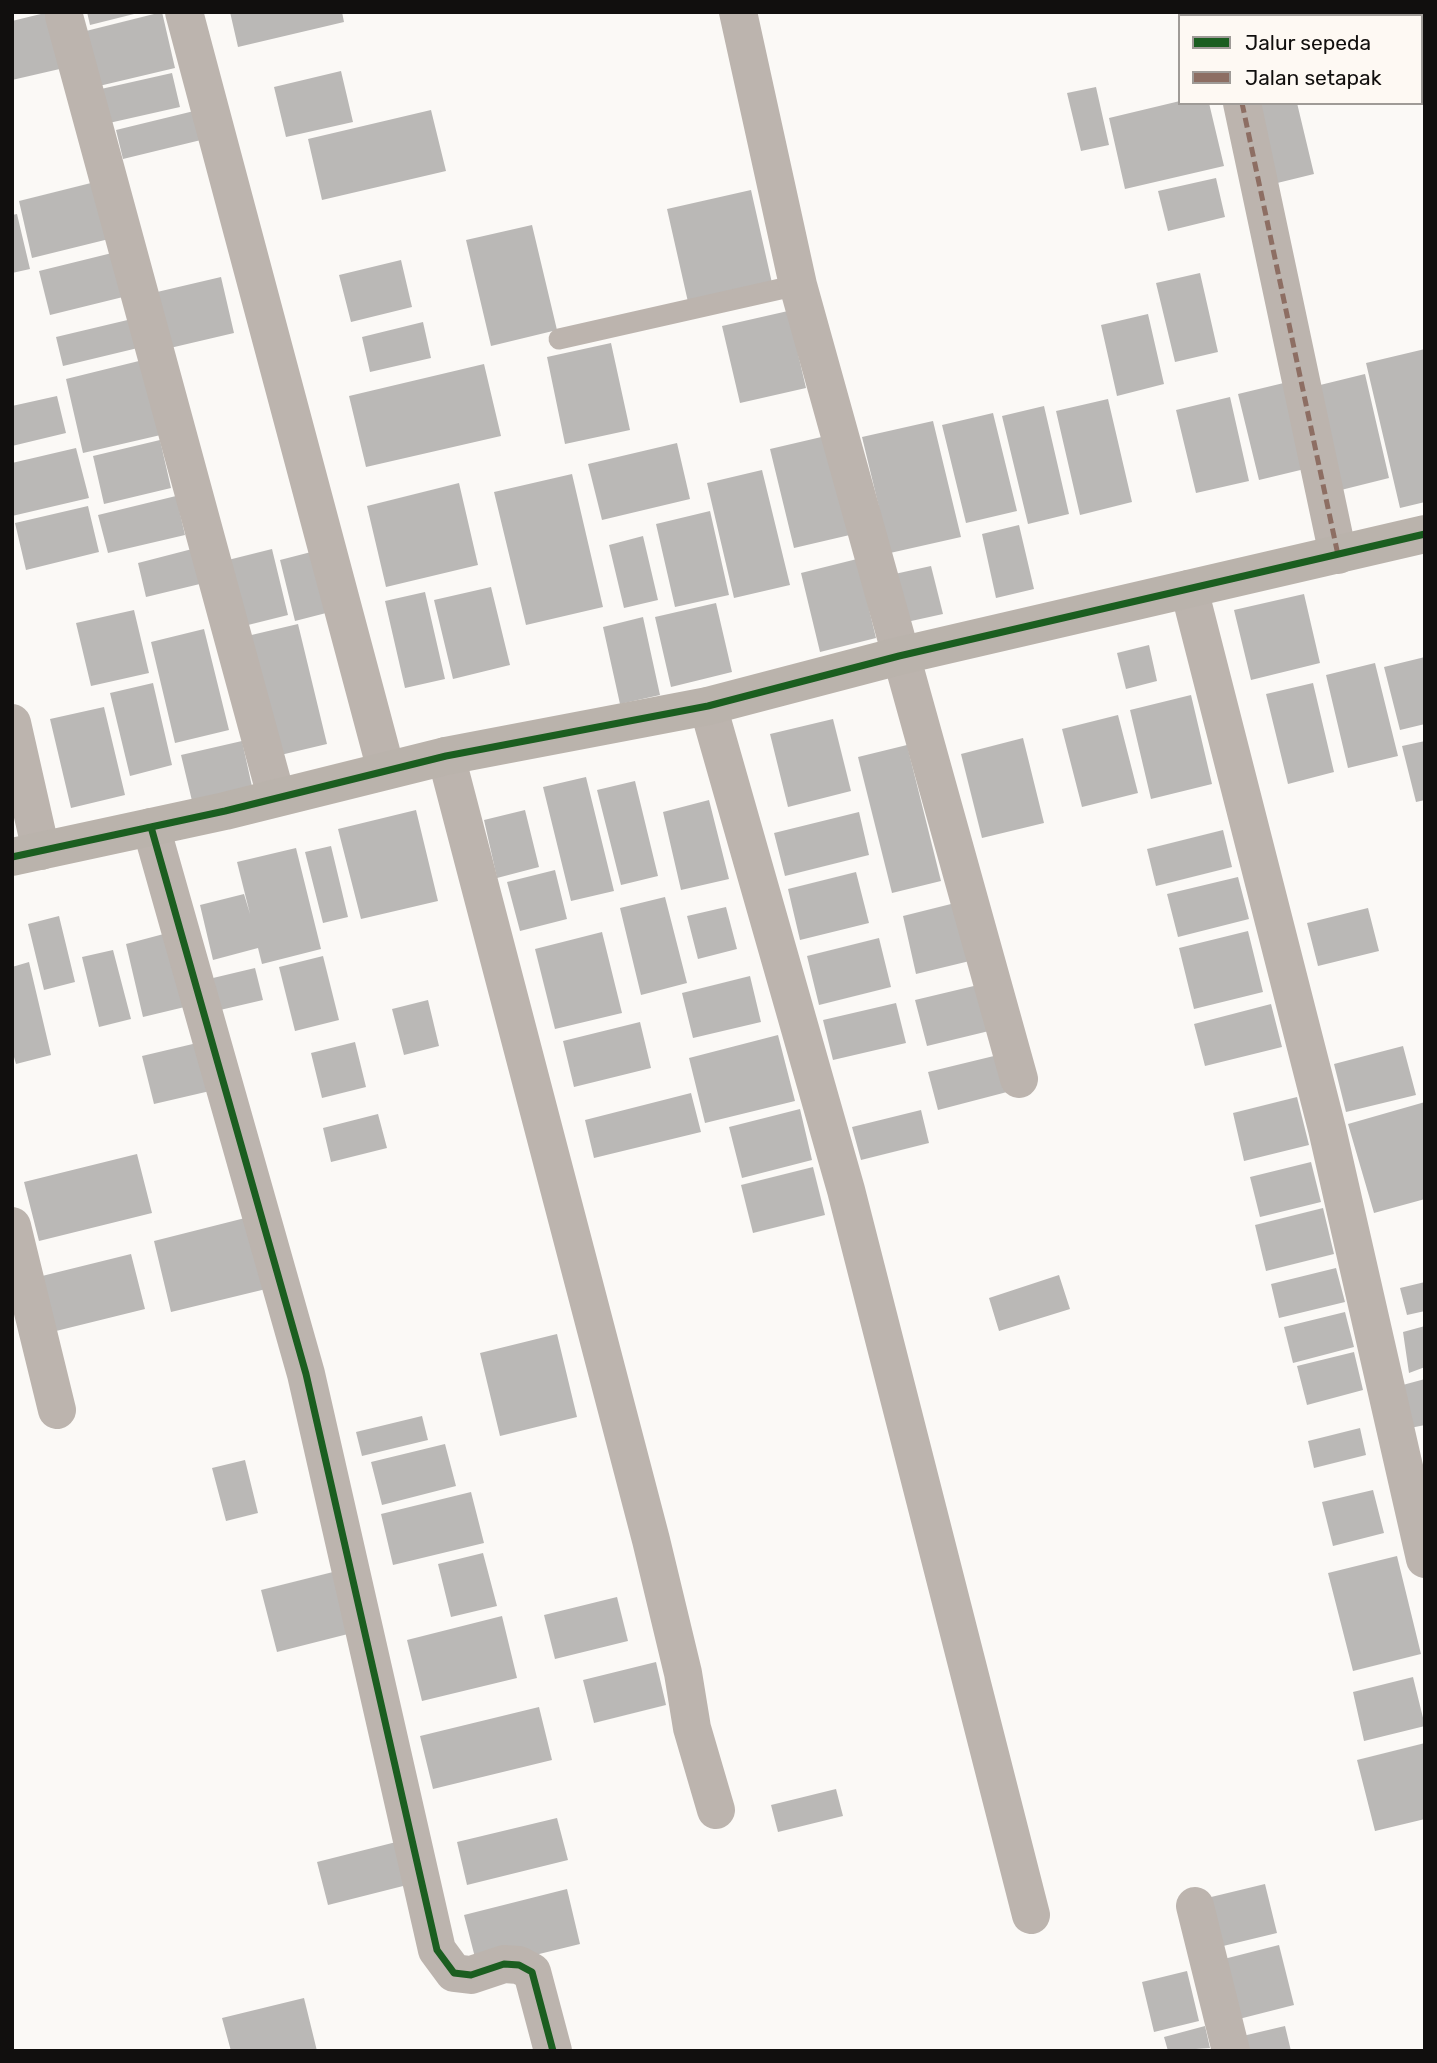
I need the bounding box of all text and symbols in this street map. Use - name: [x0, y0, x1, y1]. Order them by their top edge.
- legend: [1178, 14, 1423, 105]
- text: Jalur sepeda: [1245, 30, 1371, 55]
- text: Jalan setapak: [1245, 65, 1382, 90]

